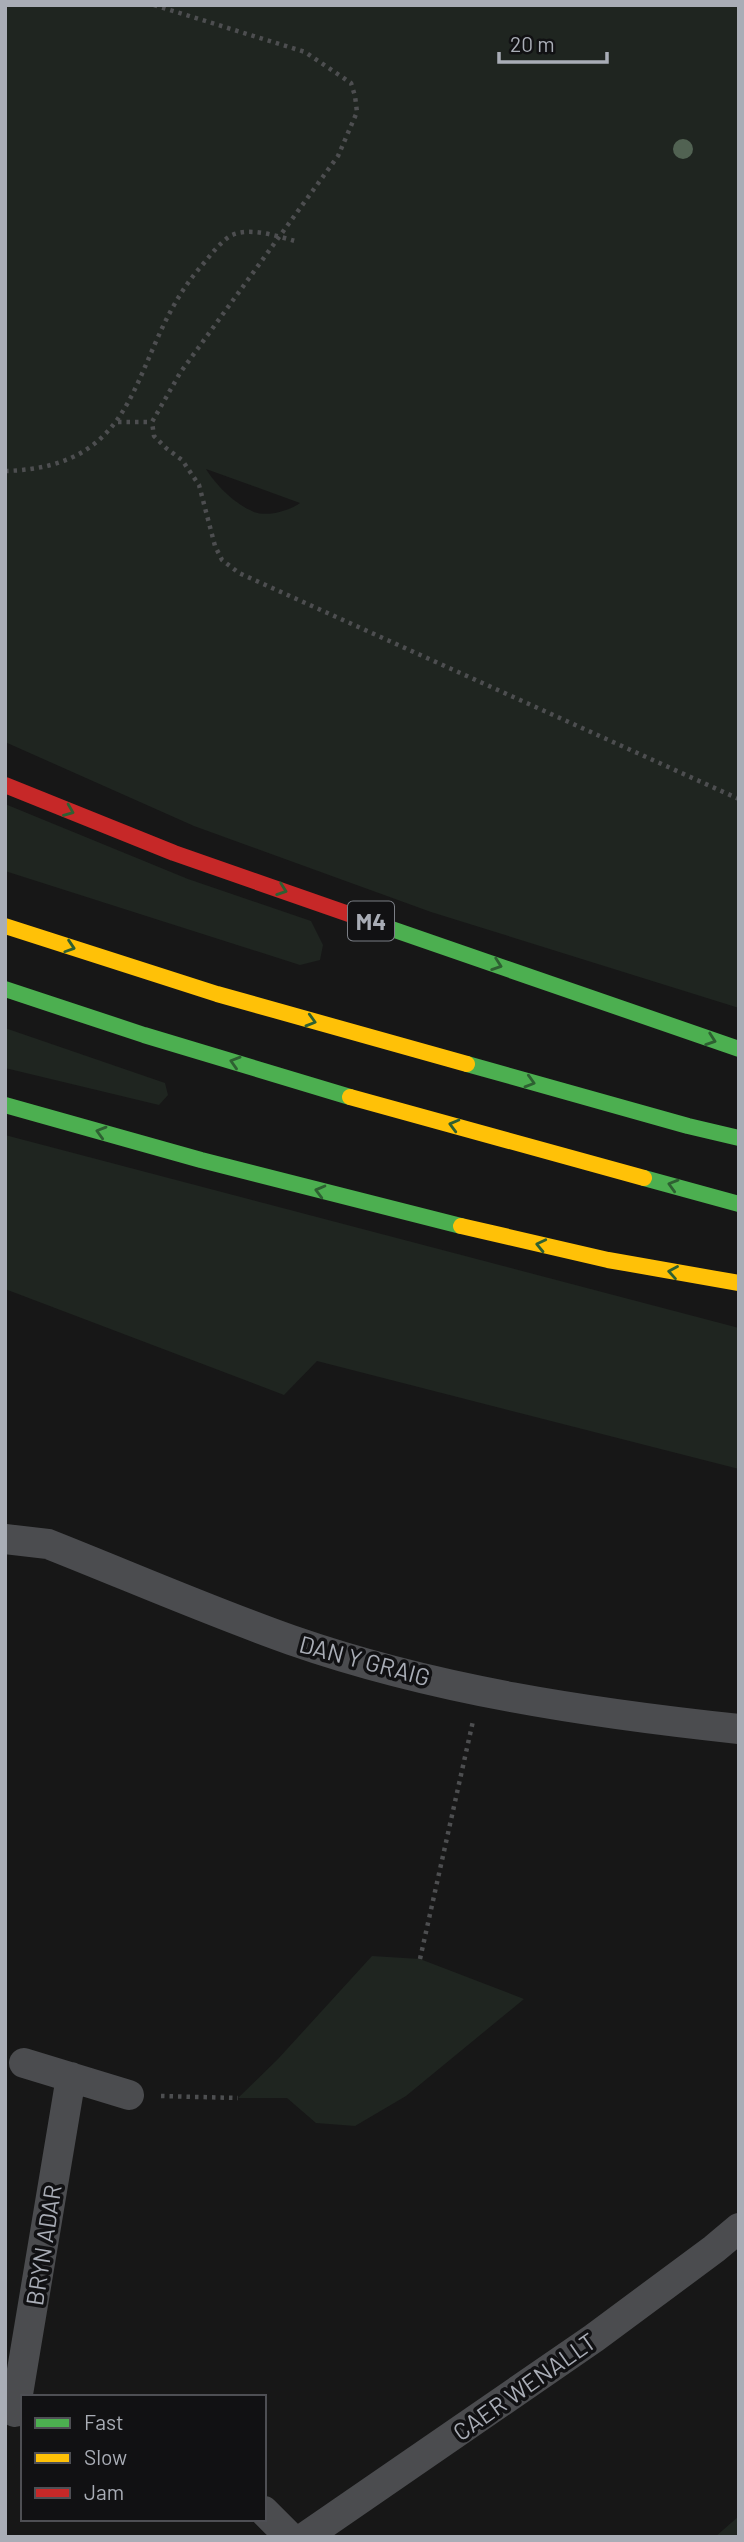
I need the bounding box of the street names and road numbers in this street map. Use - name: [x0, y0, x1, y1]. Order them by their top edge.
- road number: M4: [348, 902, 394, 940]
- street label: DAN Y GRAIG: [296, 1629, 434, 1691]
- street label: BRYN ADAR: [19, 2183, 67, 2307]
- street label: CAER WENALLT: [447, 2326, 601, 2446]

